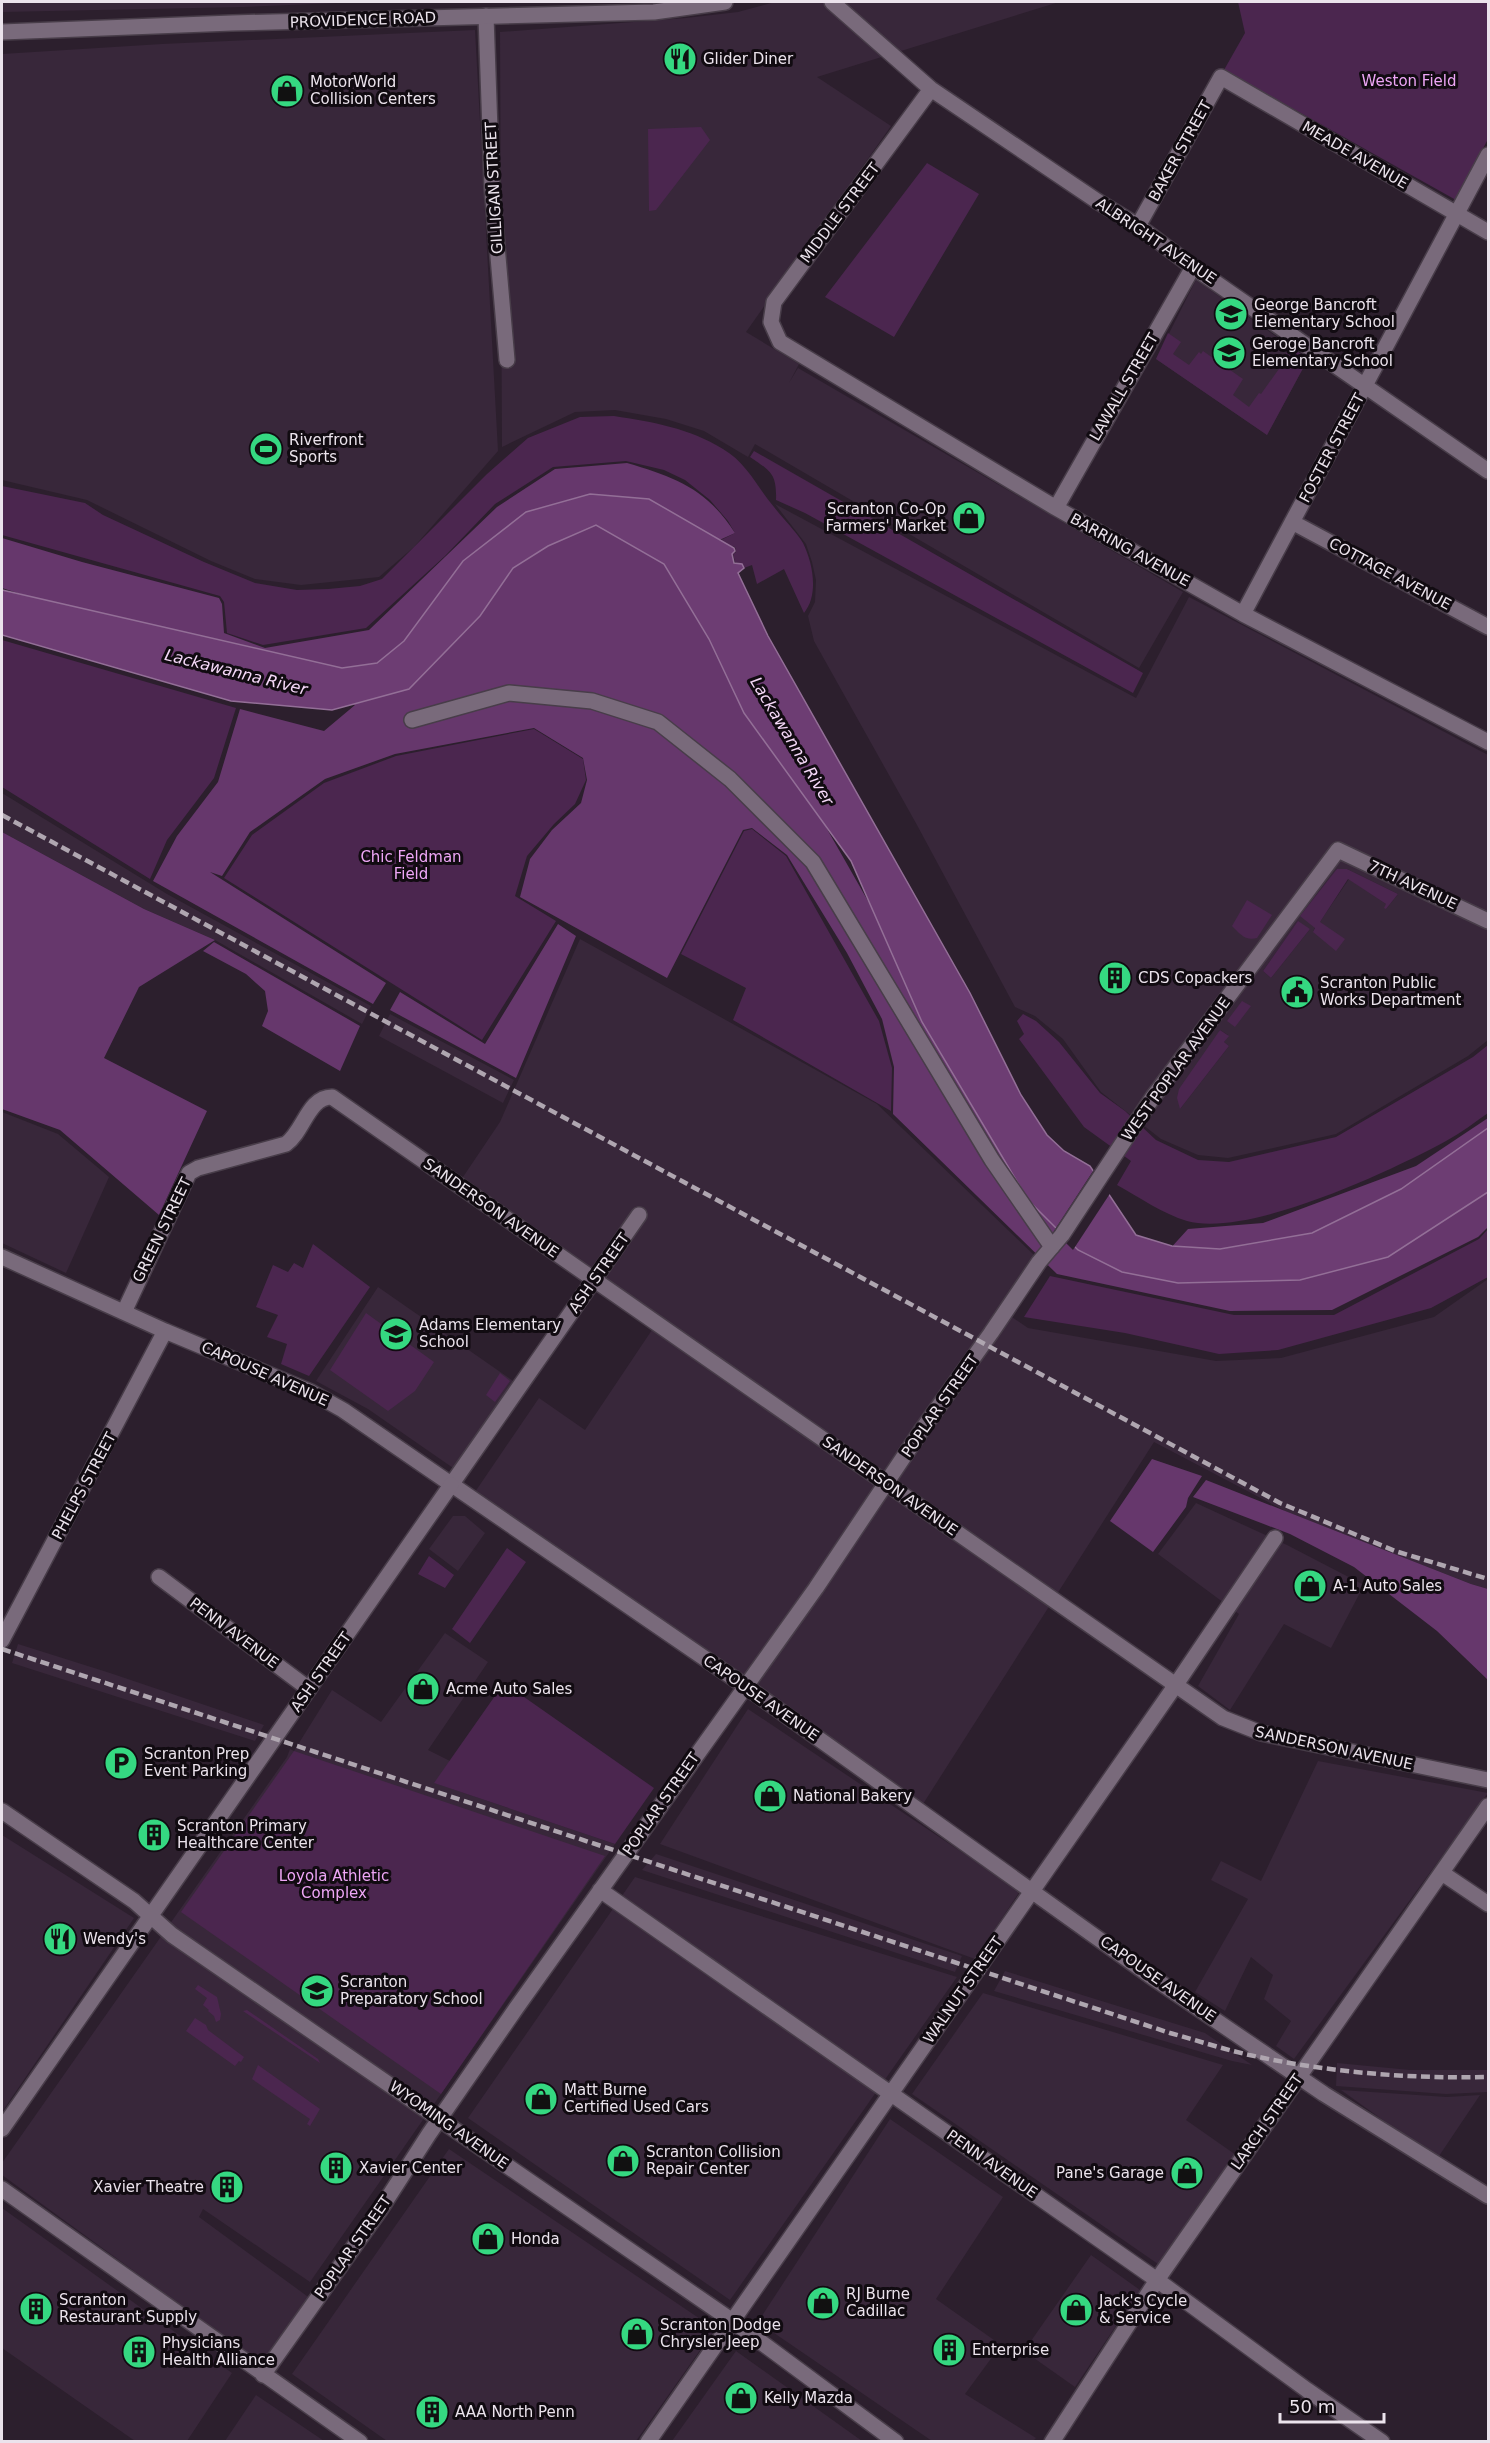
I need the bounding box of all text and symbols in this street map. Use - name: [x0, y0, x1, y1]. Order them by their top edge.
- street label: PROVIDENCE ROAD: [290, 8, 436, 32]
- restaurant icon: Glider Diner: [662, 41, 698, 77]
- place label: Glider Diner: [703, 50, 794, 68]
- park label: Weston Field: [1362, 72, 1456, 90]
- shop icon: MotorWorld Collision Centers: [269, 73, 305, 109]
- place label: MotorWorld Collision Centers: [310, 73, 436, 108]
- street label: BAKER STREET: [1145, 97, 1215, 204]
- street label: MEADE AVENUE: [1299, 117, 1411, 193]
- street label: GILLIGAN STREET: [482, 121, 506, 255]
- street label: MIDDLE STREET: [797, 159, 884, 266]
- street label: ALBRIGHT AVENUE: [1092, 194, 1220, 288]
- school or university icon: George Bancroft Elementary School: [1213, 296, 1249, 332]
- place label: George Bancroft Elementary School: [1254, 296, 1395, 331]
- street label: LAWALL STREET: [1086, 329, 1162, 444]
- school or university icon: Geroge Bancroft Elementary School: [1211, 335, 1247, 371]
- place label: Geroge Bancroft Elementary School: [1252, 335, 1393, 370]
- street label: FOSTER STREET: [1296, 390, 1369, 506]
- sports icon: Riverfront Sports: [248, 431, 284, 467]
- place label: Riverfront Sports: [289, 431, 364, 466]
- place label: Scranton Co-Op Farmers' Market: [825, 500, 946, 535]
- shop icon: Scranton Co-Op Farmers' Market: [951, 500, 987, 536]
- street label: BARRING AVENUE: [1067, 510, 1193, 590]
- street label: COTTAGE AVENUE: [1326, 534, 1454, 614]
- water label: Lackawanna River: [163, 645, 311, 699]
- water label: Lackawanna River: [746, 673, 838, 810]
- park label: Chic Feldman Field: [360, 848, 462, 883]
- street label: 7TH AVENUE: [1366, 857, 1460, 913]
- building icon: CDS Copackers: [1097, 960, 1133, 996]
- place label: CDS Copackers: [1138, 969, 1252, 987]
- public building icon: Scranton Public Works Department: [1279, 974, 1315, 1010]
- place label: Scranton Public Works Department: [1320, 974, 1461, 1009]
- street label: WEST POPLAR AVENUE: [1118, 994, 1234, 1144]
- street label: SANDERSON AVENUE: [420, 1155, 562, 1261]
- street label: GREEN STREET: [129, 1174, 195, 1285]
- street label: ASH STREET: [565, 1229, 634, 1316]
- school or university icon: Adams Elementary School: [378, 1316, 414, 1352]
- place label: Adams Elementary School: [419, 1316, 561, 1351]
- street label: CAPOUSE AVENUE: [199, 1338, 331, 1410]
- street label: POPLAR STREET: [898, 1350, 983, 1461]
- street label: PHELPS STREET: [48, 1429, 120, 1543]
- street label: SANDERSON AVENUE: [819, 1433, 961, 1539]
- shop icon: A-1 Auto Sales: [1292, 1568, 1328, 1604]
- place label: A-1 Auto Sales: [1333, 1577, 1442, 1595]
- street label: PENN AVENUE: [186, 1594, 282, 1672]
- street label: ASH STREET: [287, 1628, 356, 1715]
- street label: CAPOUSE AVENUE: [700, 1651, 822, 1745]
- shop icon: Acme Auto Sales: [405, 1671, 441, 1707]
- place label: Acme Auto Sales: [446, 1680, 573, 1698]
- street label: SANDERSON AVENUE: [1253, 1722, 1415, 1774]
- parking icon: Scranton Prep Event Parking: [103, 1745, 139, 1781]
- place label: Scranton Prep Event Parking: [144, 1745, 249, 1780]
- street label: POPLAR STREET: [619, 1748, 704, 1859]
- shop icon: National Bakery: [752, 1778, 788, 1814]
- place label: National Bakery: [793, 1787, 912, 1805]
- building icon: Scranton Primary Healthcare Center: [136, 1817, 172, 1853]
- place label: Scranton Primary Healthcare Center: [177, 1817, 315, 1852]
- park label: Loyola Athletic Complex: [279, 1867, 389, 1902]
- restaurant icon: Wendy's: [42, 1921, 78, 1957]
- place label: Wendy's: [83, 1930, 146, 1948]
- street label: CAPOUSE AVENUE: [1097, 1932, 1219, 2026]
- street label: WALNUT STREET: [919, 1933, 1007, 2047]
- school or university icon: Scranton Preparatory School: [299, 1973, 335, 2009]
- place label: Scranton Preparatory School: [340, 1973, 483, 2008]
- street label: LARCH STREET: [1227, 2070, 1307, 2173]
- street label: WYOMING AVENUE: [386, 2077, 512, 2173]
- shop icon: Matt Burne Certified Used Cars: [523, 2081, 559, 2117]
- place label: Matt Burne Certified Used Cars: [564, 2081, 709, 2116]
- street label: PENN AVENUE: [943, 2126, 1041, 2202]
- shop icon: Scranton Collision Repair Center: [605, 2143, 641, 2179]
- place label: Scranton Collision Repair Center: [646, 2143, 781, 2178]
- building icon: Xavier Center: [318, 2150, 354, 2186]
- shop icon: Pane's Garage: [1169, 2155, 1205, 2191]
- place label: Xavier Center: [359, 2159, 463, 2177]
- place label: Pane's Garage: [1056, 2164, 1164, 2182]
- building icon: Xavier Theatre: [209, 2169, 245, 2205]
- place label: Xavier Theatre: [93, 2178, 204, 2196]
- street label: POPLAR STREET: [311, 2191, 396, 2302]
- shop icon: Honda: [470, 2221, 506, 2257]
- place label: Honda: [511, 2230, 560, 2248]
- shop icon: RJ Burne Cadillac: [805, 2285, 841, 2321]
- place label: RJ Burne Cadillac: [846, 2285, 910, 2320]
- building icon: Scranton Restaurant Supply: [18, 2291, 54, 2327]
- place label: Scranton Restaurant Supply: [59, 2291, 197, 2326]
- shop icon: Jack's Cycle & Service: [1058, 2292, 1094, 2328]
- place label: Jack's Cycle & Service: [1098, 2292, 1187, 2327]
- shop icon: Scranton Dodge Chrysler Jeep: [619, 2316, 655, 2352]
- place label: Scranton Dodge Chrysler Jeep: [660, 2316, 781, 2351]
- building icon: Enterprise: [931, 2332, 967, 2368]
- building icon: Physicians Health Alliance: [121, 2334, 157, 2370]
- place label: Physicians Health Alliance: [162, 2334, 275, 2369]
- place label: Enterprise: [972, 2341, 1049, 2359]
- shop icon: Kelly Mazda: [723, 2380, 759, 2416]
- scale bar: [1280, 2386, 1384, 2424]
- place label: Kelly Mazda: [764, 2389, 853, 2407]
- building icon: AAA North Penn: [414, 2394, 450, 2430]
- text: 50 m: [1289, 2396, 1335, 2417]
- place label: AAA North Penn: [455, 2403, 575, 2421]

